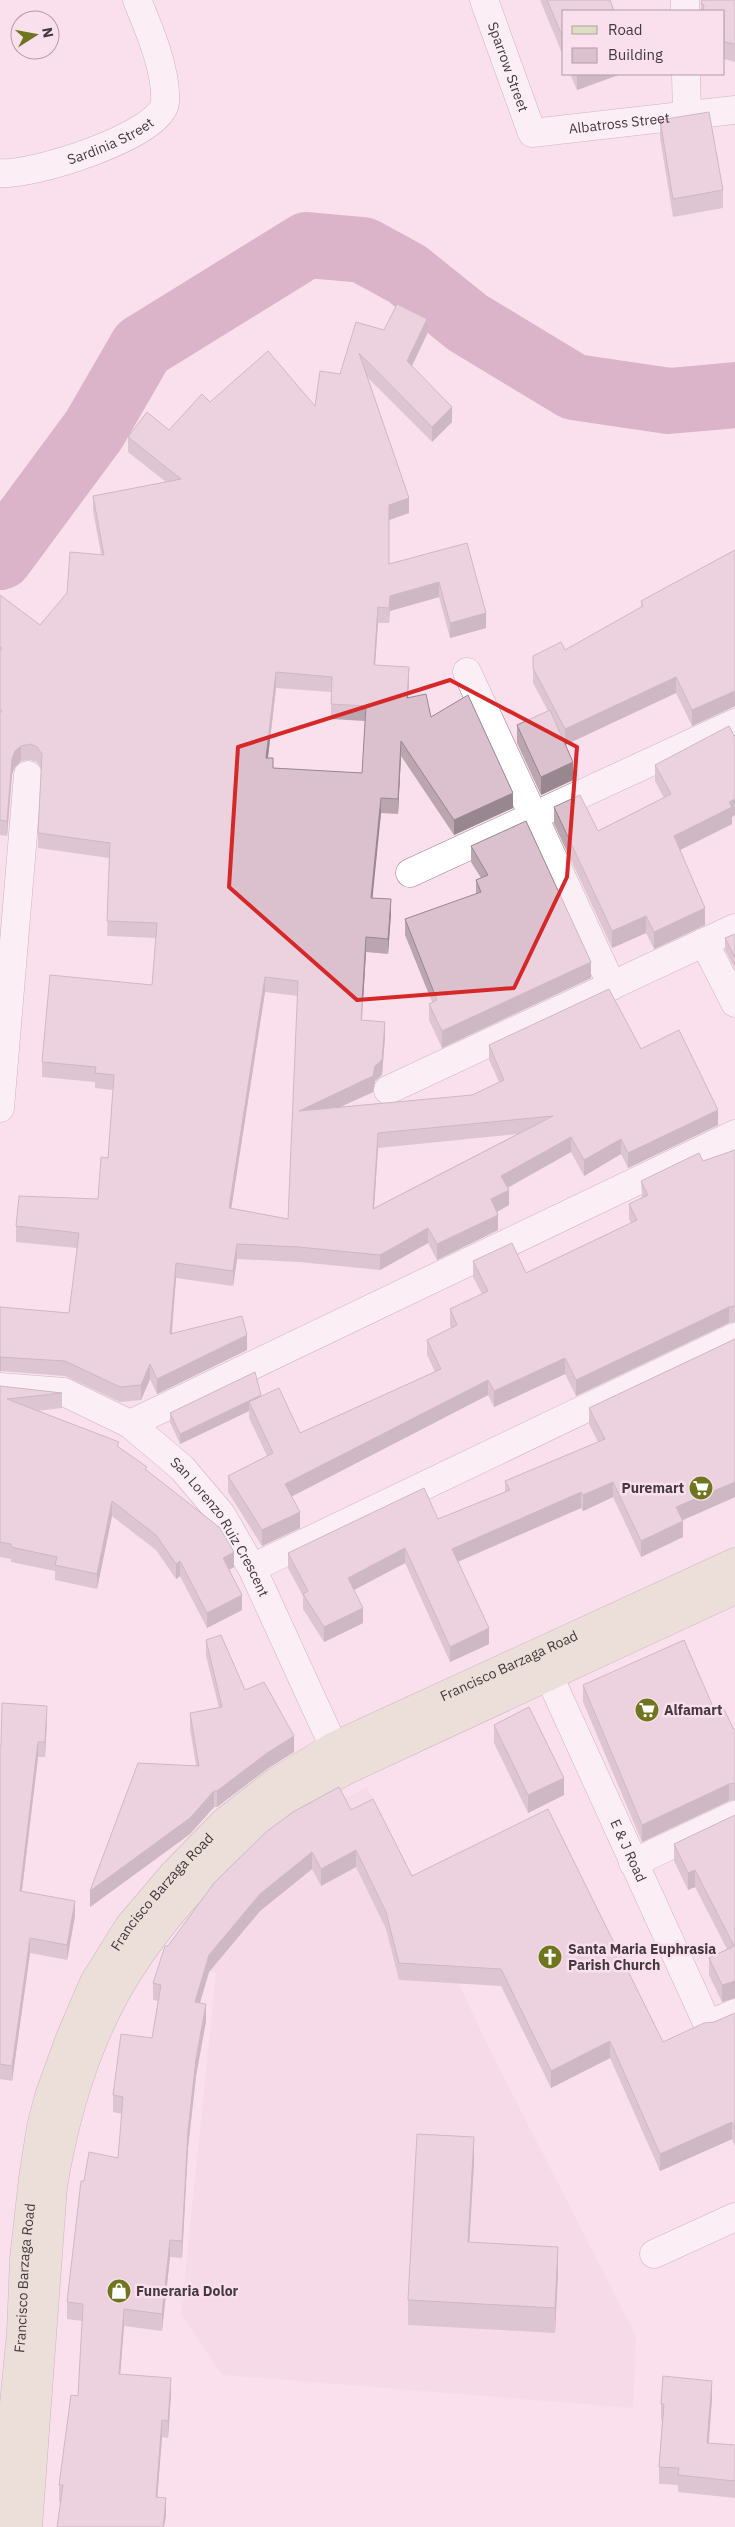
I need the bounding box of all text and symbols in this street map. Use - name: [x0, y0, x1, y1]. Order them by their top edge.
- north arrow: [10, 10, 60, 60]
- legend: [562, 10, 725, 75]
- street label: Sparrow Street: [484, 19, 533, 114]
- text: Road: [608, 20, 643, 39]
- text: N: [38, 26, 58, 39]
- text: Building: [608, 45, 663, 64]
- street label: Albatross Street: [568, 108, 671, 138]
- street label: Sardinia Street: [65, 114, 157, 169]
- street label: San Lorenzo Ruiz Crescent: [167, 1453, 273, 1600]
- supermarket icon: Puremart: [688, 1475, 714, 1501]
- place label: Puremart: [621, 1479, 684, 1497]
- street label: Francisco Barzaga Road: [437, 1626, 581, 1705]
- supermarket icon: Alfamart: [634, 1697, 660, 1723]
- place label: Alfamart: [664, 1701, 722, 1719]
- street label: E & J Road: [606, 1816, 651, 1885]
- street label: Francisco Barzaga Road: [107, 1829, 217, 1954]
- place label: Santa Maria Euphrasia Parish Church: [568, 1940, 716, 1974]
- church icon: Santa Maria Euphrasia Parish Church: [537, 1944, 563, 1970]
- street label: Francisco Barzaga Road: [10, 2202, 39, 2354]
- shop icon: Funeraria Dolor: [106, 2278, 132, 2304]
- place label: Funeraria Dolor: [136, 2282, 239, 2300]

